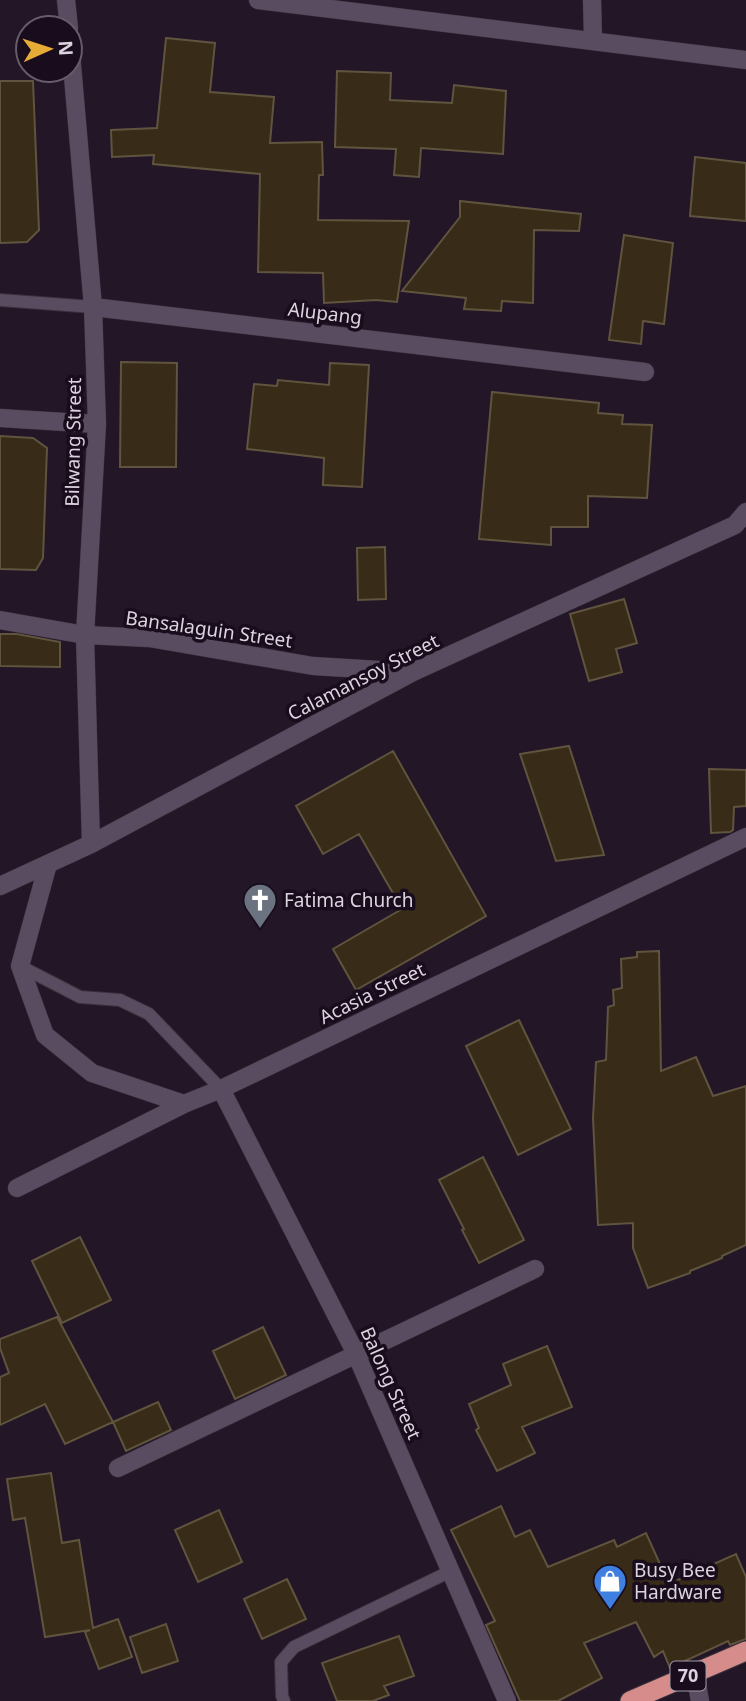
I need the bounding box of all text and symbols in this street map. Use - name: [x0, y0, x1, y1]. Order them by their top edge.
- north arrow: [14, 14, 84, 84]
- text: N: [53, 40, 79, 57]
- street label: Alupang: [286, 296, 364, 330]
- street label: Bilwang Street: [59, 377, 87, 507]
- street label: Bansalaguin Street: [124, 604, 294, 654]
- street label: Calamansoy Street: [283, 628, 443, 726]
- church icon: Fatima Church: [241, 881, 279, 930]
- place label: Fatima Church: [284, 887, 413, 913]
- street label: Acasia Street: [315, 956, 429, 1030]
- street label: Balong Street: [355, 1323, 428, 1444]
- place label: Busy Bee Hardware: [634, 1557, 722, 1605]
- shop icon: Busy Bee Hardware: [591, 1562, 629, 1611]
- road number: 70: [670, 1661, 706, 1690]

